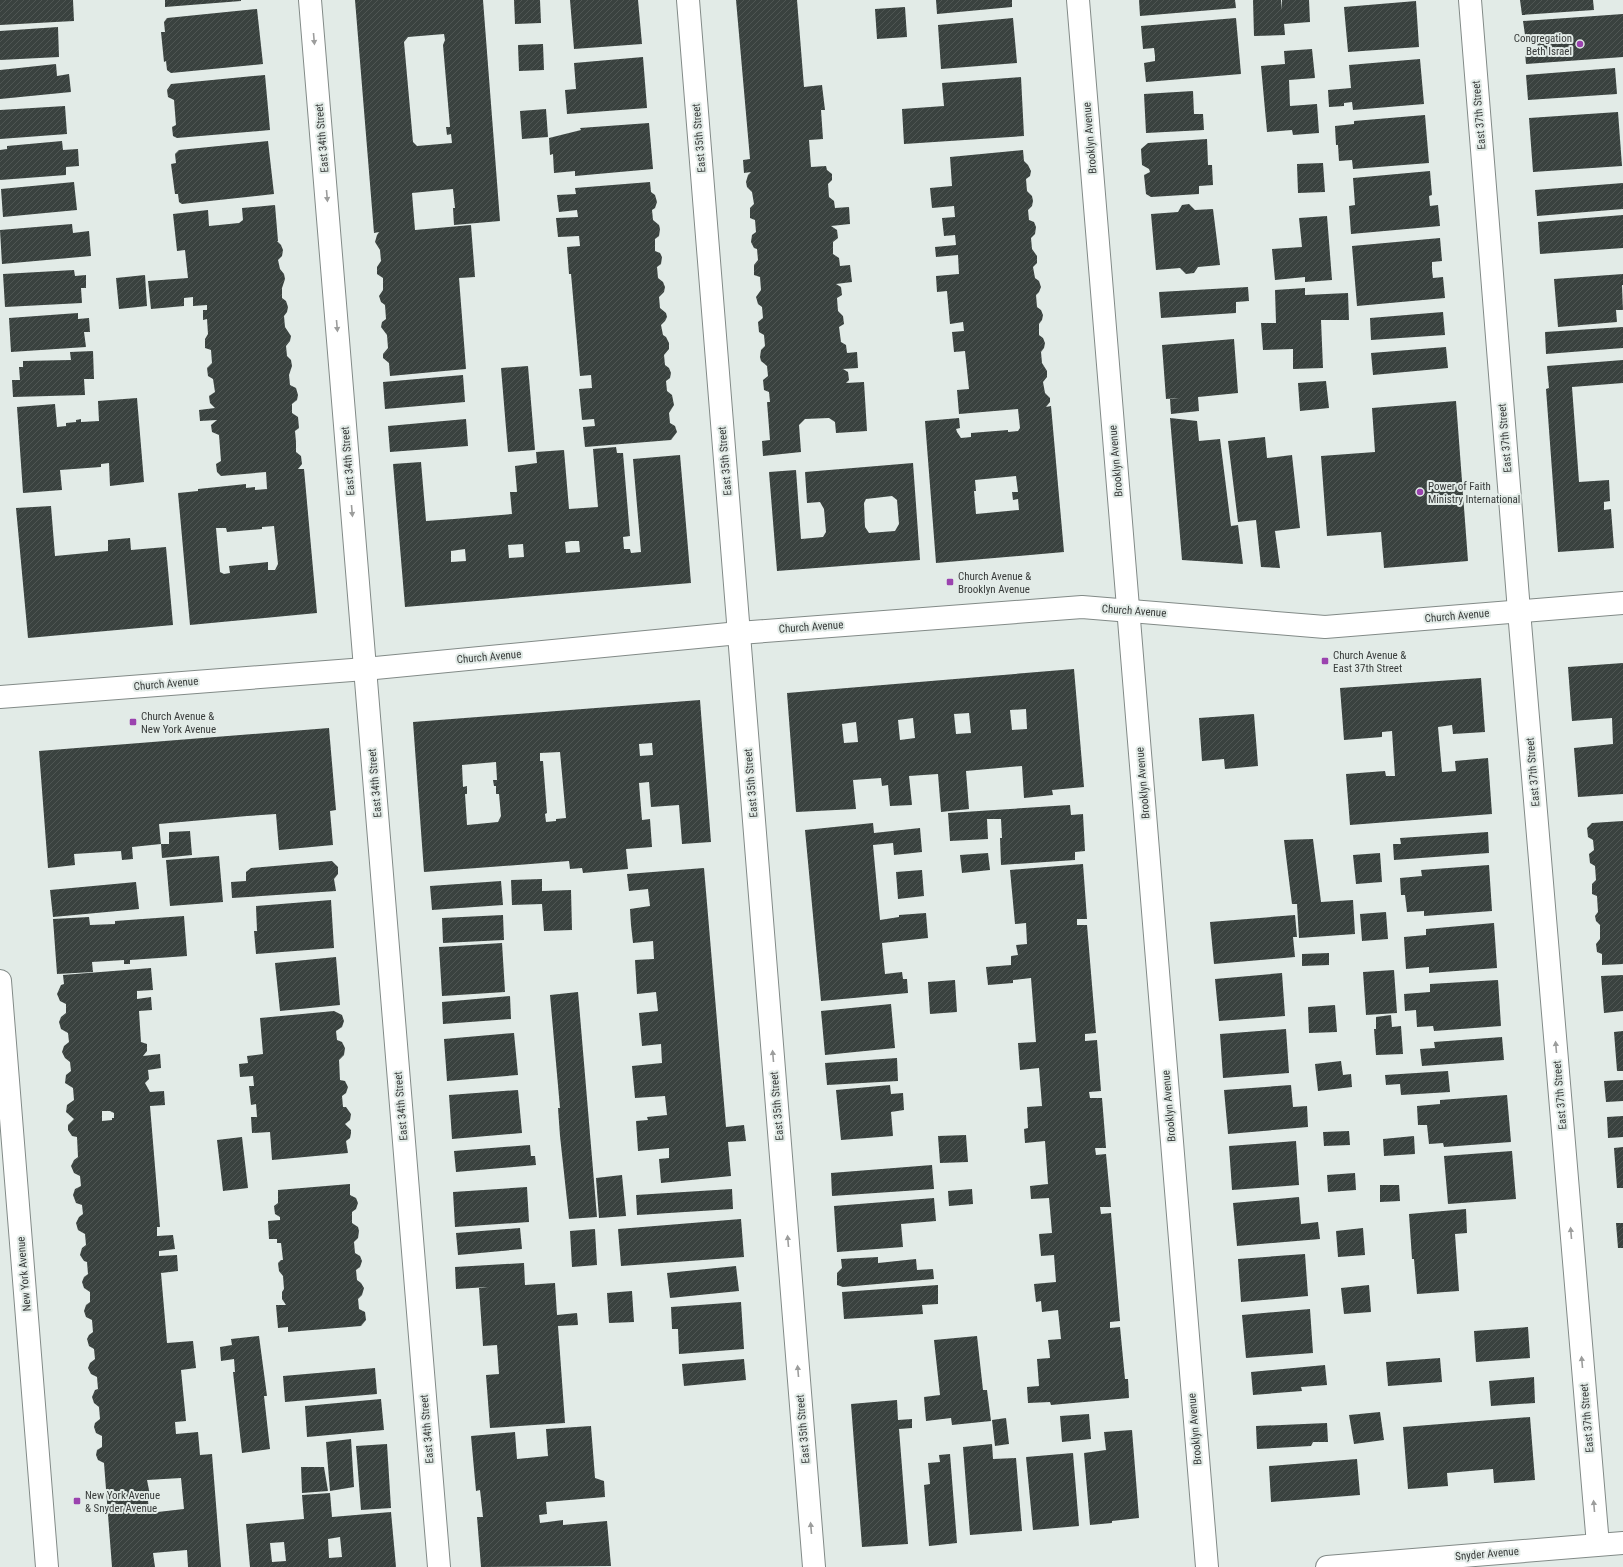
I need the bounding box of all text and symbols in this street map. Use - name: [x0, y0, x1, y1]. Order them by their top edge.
- place label: Congregation Beth Israel: [1514, 32, 1572, 58]
- one-way arrow: [310, 33, 317, 45]
- marker: Congregation Beth Israel: [1575, 39, 1585, 49]
- street label: East 37th Street: [1470, 80, 1488, 150]
- street label: Brooklyn Avenue: [1080, 102, 1100, 174]
- street label: East 34th Street: [313, 103, 331, 173]
- street label: East 35th Street: [690, 103, 708, 173]
- one-way arrow: [323, 190, 330, 202]
- one-way arrow: [334, 320, 341, 332]
- street label: East 37th Street: [1496, 403, 1514, 473]
- street label: Brooklyn Avenue: [1106, 425, 1126, 497]
- street label: East 34th Street: [339, 426, 357, 496]
- street label: East 35th Street: [716, 426, 734, 496]
- place label: Power of Faith Ministry International: [1428, 480, 1520, 506]
- marker: Power of Faith Ministry International: [1415, 487, 1425, 497]
- one-way arrow: [349, 505, 356, 517]
- place label: Church Avenue & Brooklyn Avenue: [958, 570, 1031, 596]
- marker: Church Avenue & Brooklyn Avenue: [945, 577, 955, 587]
- street label: Church Avenue: [1101, 602, 1167, 620]
- street label: Church Avenue: [1424, 607, 1490, 625]
- street label: Church Avenue: [778, 618, 844, 636]
- street label: Church Avenue: [456, 648, 522, 666]
- place label: Church Avenue & East 37th Street: [1333, 649, 1406, 675]
- marker: Church Avenue & East 37th Street: [1320, 656, 1330, 666]
- street label: Church Avenue: [133, 675, 199, 693]
- place label: Church Avenue & New York Avenue: [141, 710, 216, 736]
- marker: Church Avenue & New York Avenue: [128, 717, 138, 727]
- street label: East 37th Street: [1524, 737, 1542, 807]
- street label: Brooklyn Avenue: [1133, 747, 1153, 819]
- street label: East 34th Street: [366, 748, 384, 818]
- street label: East 35th Street: [742, 748, 760, 818]
- one-way arrow: [1552, 1041, 1559, 1053]
- one-way arrow: [770, 1050, 777, 1062]
- street label: East 37th Street: [1551, 1060, 1569, 1130]
- street label: Brooklyn Avenue: [1159, 1070, 1179, 1142]
- street label: East 34th Street: [392, 1071, 410, 1141]
- street label: East 35th Street: [768, 1071, 786, 1141]
- one-way arrow: [1568, 1227, 1575, 1239]
- one-way arrow: [785, 1235, 791, 1247]
- street label: New York Avenue: [14, 1236, 34, 1312]
- one-way arrow: [1579, 1356, 1586, 1368]
- one-way arrow: [795, 1365, 802, 1377]
- street label: East 37th Street: [1578, 1383, 1596, 1453]
- street label: Brooklyn Avenue: [1185, 1393, 1205, 1465]
- street label: East 34th Street: [418, 1394, 436, 1464]
- street label: East 35th Street: [794, 1394, 812, 1464]
- place label: New York Avenue & Snyder Avenue: [85, 1489, 160, 1515]
- marker: New York Avenue & Snyder Avenue: [72, 1496, 82, 1506]
- one-way arrow: [1591, 1500, 1598, 1512]
- one-way arrow: [808, 1522, 814, 1534]
- street label: Snyder Avenue: [1455, 1545, 1519, 1563]

